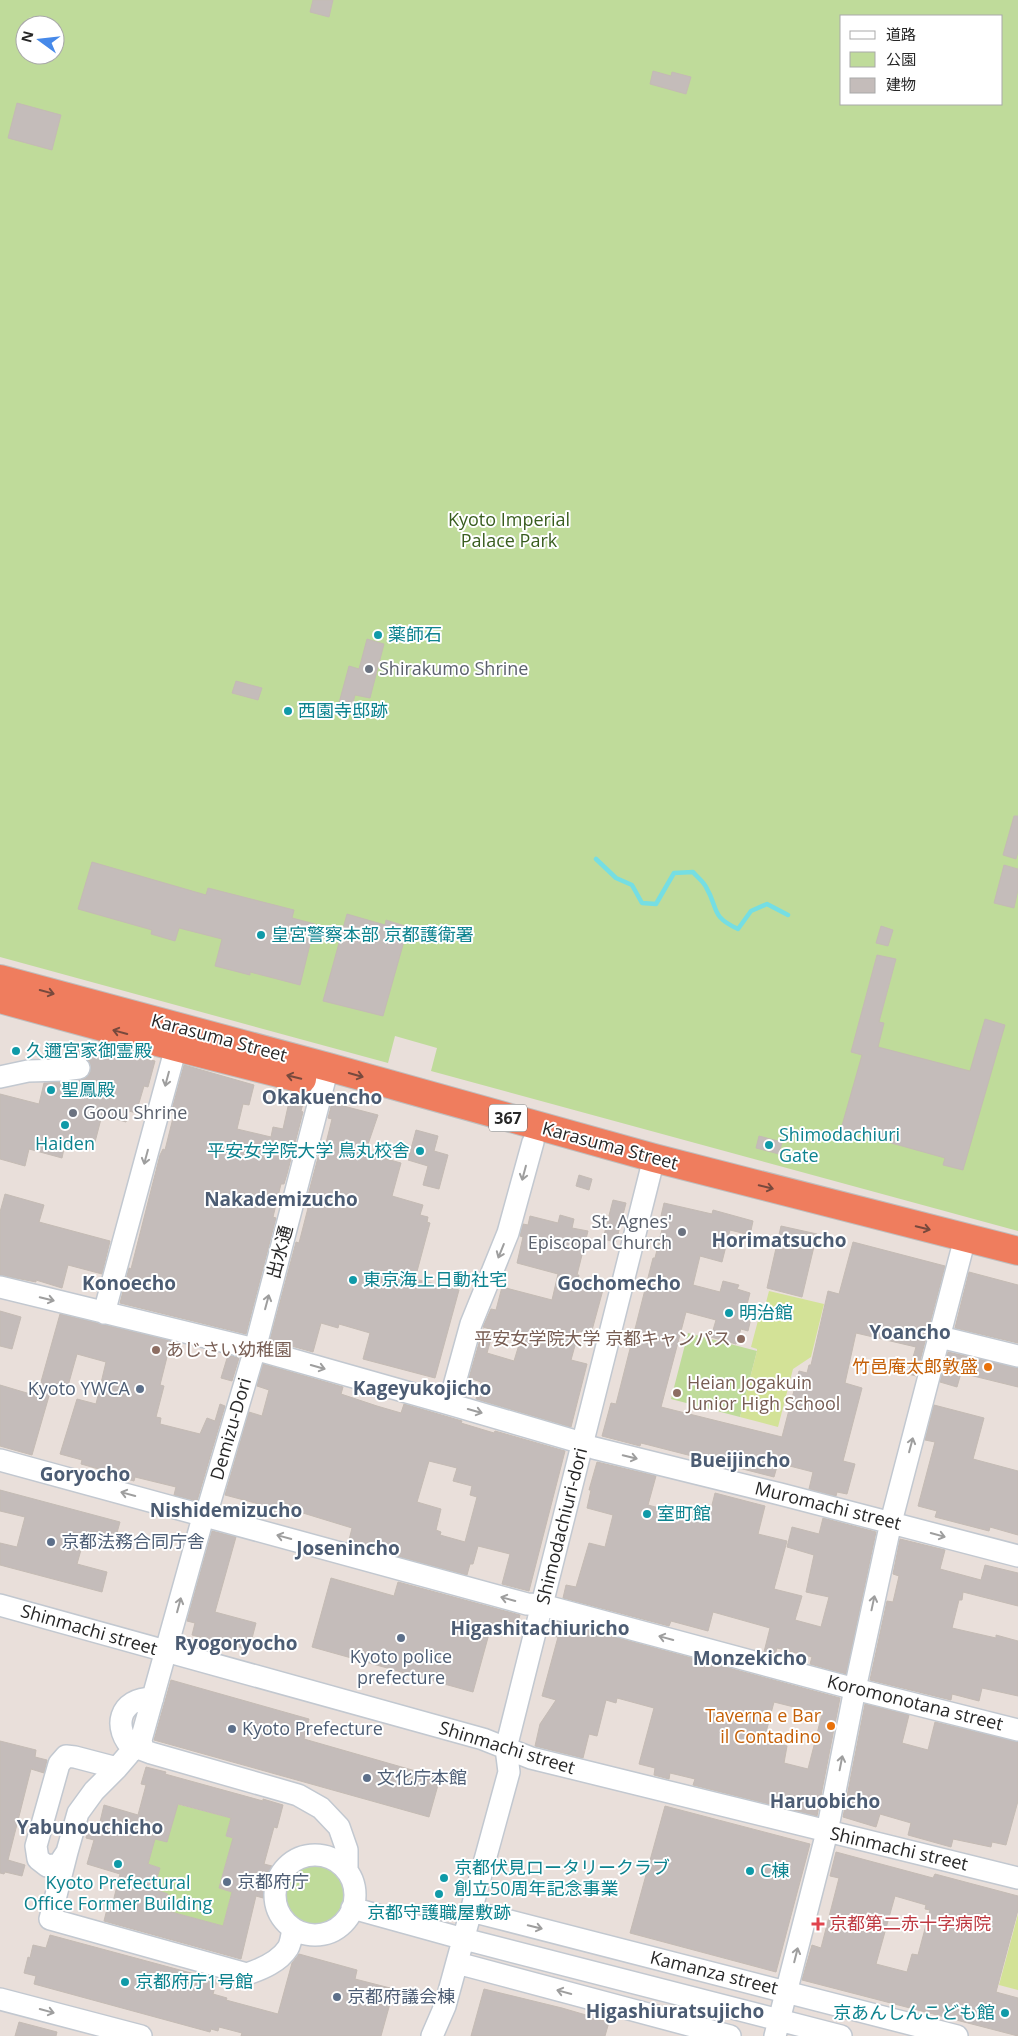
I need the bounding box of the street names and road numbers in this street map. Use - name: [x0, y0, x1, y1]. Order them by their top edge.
- street label: Karasuma Street: [149, 1007, 290, 1067]
- road number: 367: [489, 1104, 527, 1132]
- street label: Karasuma Street: [540, 1115, 681, 1175]
- street label: 出水通: [260, 1223, 298, 1281]
- street label: Demizu-Dori: [204, 1375, 256, 1483]
- street label: Shimodachiuri-dori: [530, 1445, 592, 1607]
- street label: Muromachi street: [753, 1475, 904, 1535]
- street label: Shinmachi street: [18, 1598, 160, 1660]
- street label: Koromonotana street: [825, 1669, 1006, 1736]
- street label: Shinmachi street: [436, 1715, 578, 1779]
- street label: Shinmachi street: [828, 1820, 971, 1876]
- street label: Kamanza street: [648, 1945, 781, 1999]

